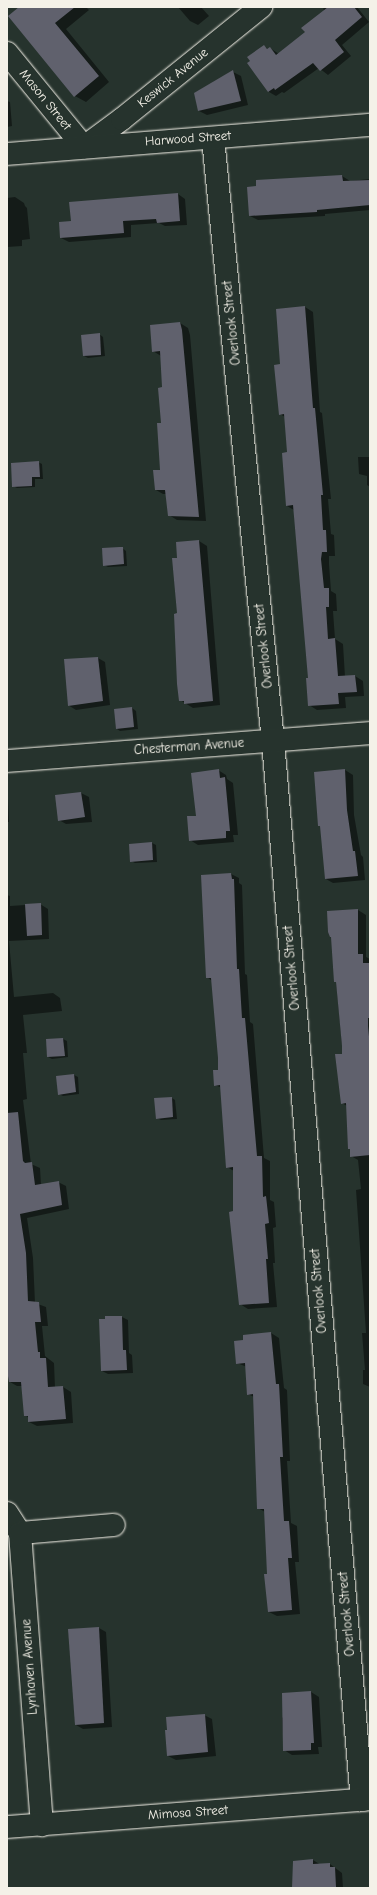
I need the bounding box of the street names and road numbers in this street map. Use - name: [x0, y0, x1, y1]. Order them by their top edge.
- street label: Keswick Avenue: [135, 45, 211, 111]
- street label: Mason Street: [16, 66, 74, 134]
- street label: Harwood Street: [144, 128, 232, 150]
- street label: Overlook Street: [220, 280, 244, 366]
- street label: Overlook Street: [252, 603, 276, 689]
- street label: Chesterman Avenue: [133, 735, 245, 759]
- street label: Overlook Street: [281, 925, 303, 1011]
- street label: Overlook Street: [308, 1248, 330, 1334]
- street label: Overlook Street: [336, 1571, 358, 1657]
- street label: Lynhaven Avenue: [19, 1619, 41, 1715]
- street label: Mimosa Street: [147, 1802, 229, 1824]

